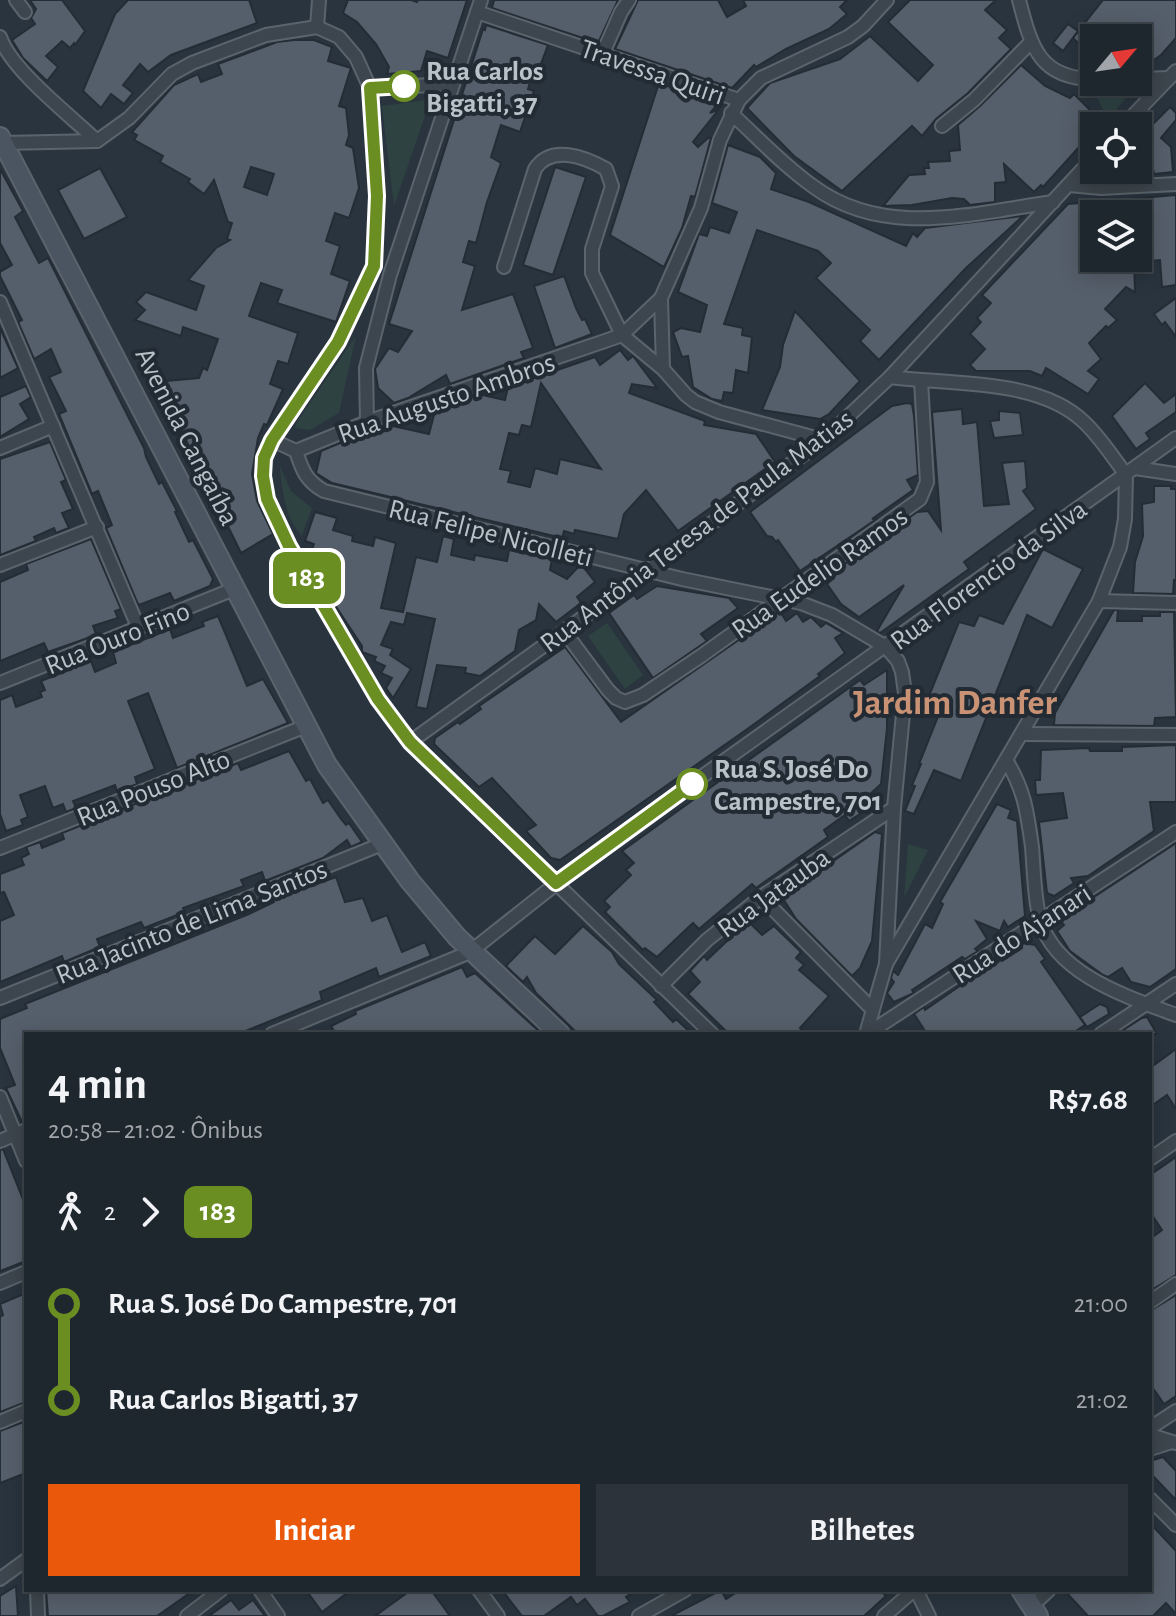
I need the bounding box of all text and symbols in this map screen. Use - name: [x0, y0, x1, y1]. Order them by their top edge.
- north arrow: [1080, 24, 1152, 96]
- map controls: [1080, 24, 1152, 272]
- street label: Travessa Quiri: [577, 35, 728, 111]
- place label: Rua Carlos Bigatti, 37: [426, 58, 544, 118]
- marker: Rua Carlos Bigatti, 37: [389, 71, 419, 101]
- button: locate: [1080, 112, 1152, 184]
- button: layers: [1080, 200, 1152, 272]
- street label: Avenida Cangaíba: [129, 344, 243, 530]
- street label: Rua Augusto Ambros: [335, 349, 559, 449]
- street label: Rua Antônia Teresa de Paula Matias: [535, 405, 859, 658]
- street label: Rua Felipe Nicolleti: [386, 495, 595, 573]
- street label: Rua Florencio da Silva: [886, 495, 1092, 656]
- street label: Rua Eudelio Ramos: [727, 503, 913, 645]
- line badge: 183: [261, 552, 353, 604]
- text: 183: [289, 564, 325, 592]
- street label: Rua Ouro Fino: [42, 597, 194, 681]
- district label: Jardim Danfer: [853, 685, 1058, 721]
- street label: Rua Pouso Alto: [73, 745, 234, 832]
- place label: Rua S. José Do Campestre, 701: [714, 756, 882, 816]
- marker: Rua S. José Do Campestre, 701: [677, 769, 707, 799]
- street label: Rua Jatauba: [713, 844, 836, 944]
- street label: Rua Jacinto de Lima Santos: [52, 856, 331, 990]
- street label: Rua do Ajanari: [948, 880, 1096, 990]
- text: 4 min: [48, 1063, 147, 1107]
- text: R$7.68: [1048, 1085, 1128, 1115]
- text: 20:58 – 21:02 · Ônibus: [48, 1117, 263, 1143]
- icon: walk: [48, 1190, 92, 1234]
- icon: forward: [128, 1190, 172, 1234]
- text: 183: [200, 1198, 236, 1226]
- text: 2: [104, 1199, 116, 1225]
- text: Rua S. José Do Campestre, 701: [108, 1289, 458, 1319]
- text: 21:00: [1074, 1291, 1128, 1317]
- text: Rua Carlos Bigatti, 37: [108, 1385, 358, 1415]
- text: 21:02: [1076, 1387, 1128, 1413]
- button: Iniciar: [48, 1484, 580, 1576]
- button: Bilhetes: [596, 1484, 1128, 1576]

